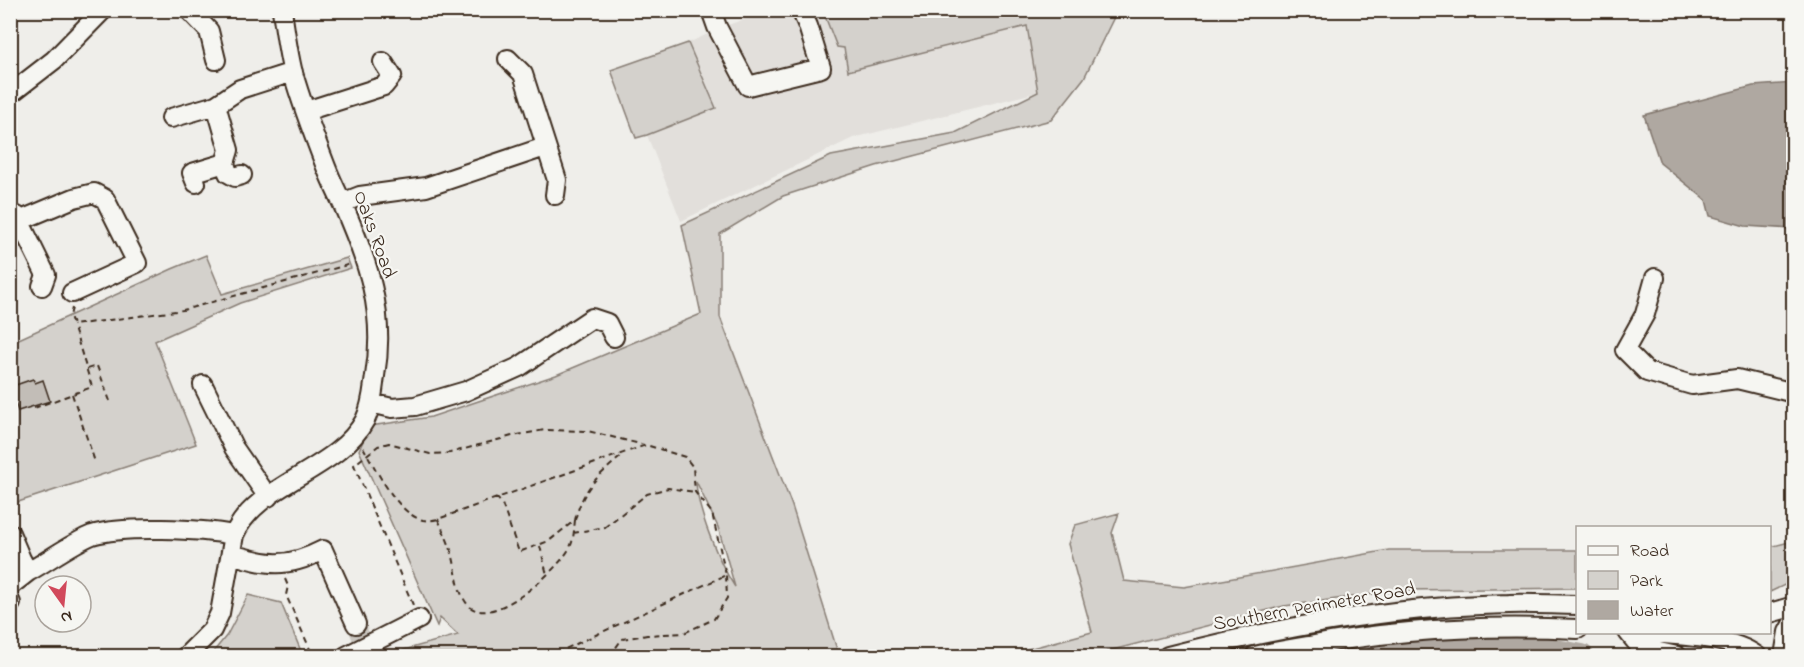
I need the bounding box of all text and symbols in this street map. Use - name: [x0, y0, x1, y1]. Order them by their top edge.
- street label: Oaks Road: [344, 187, 403, 283]
- legend: [1576, 526, 1771, 634]
- text: Road: [1630, 539, 1669, 565]
- text: Park: [1630, 569, 1663, 595]
- north arrow: [33, 574, 93, 634]
- street label: Southern Perimeter Road: [1211, 575, 1418, 640]
- text: Water: [1630, 599, 1674, 625]
- text: N: [58, 604, 75, 630]

